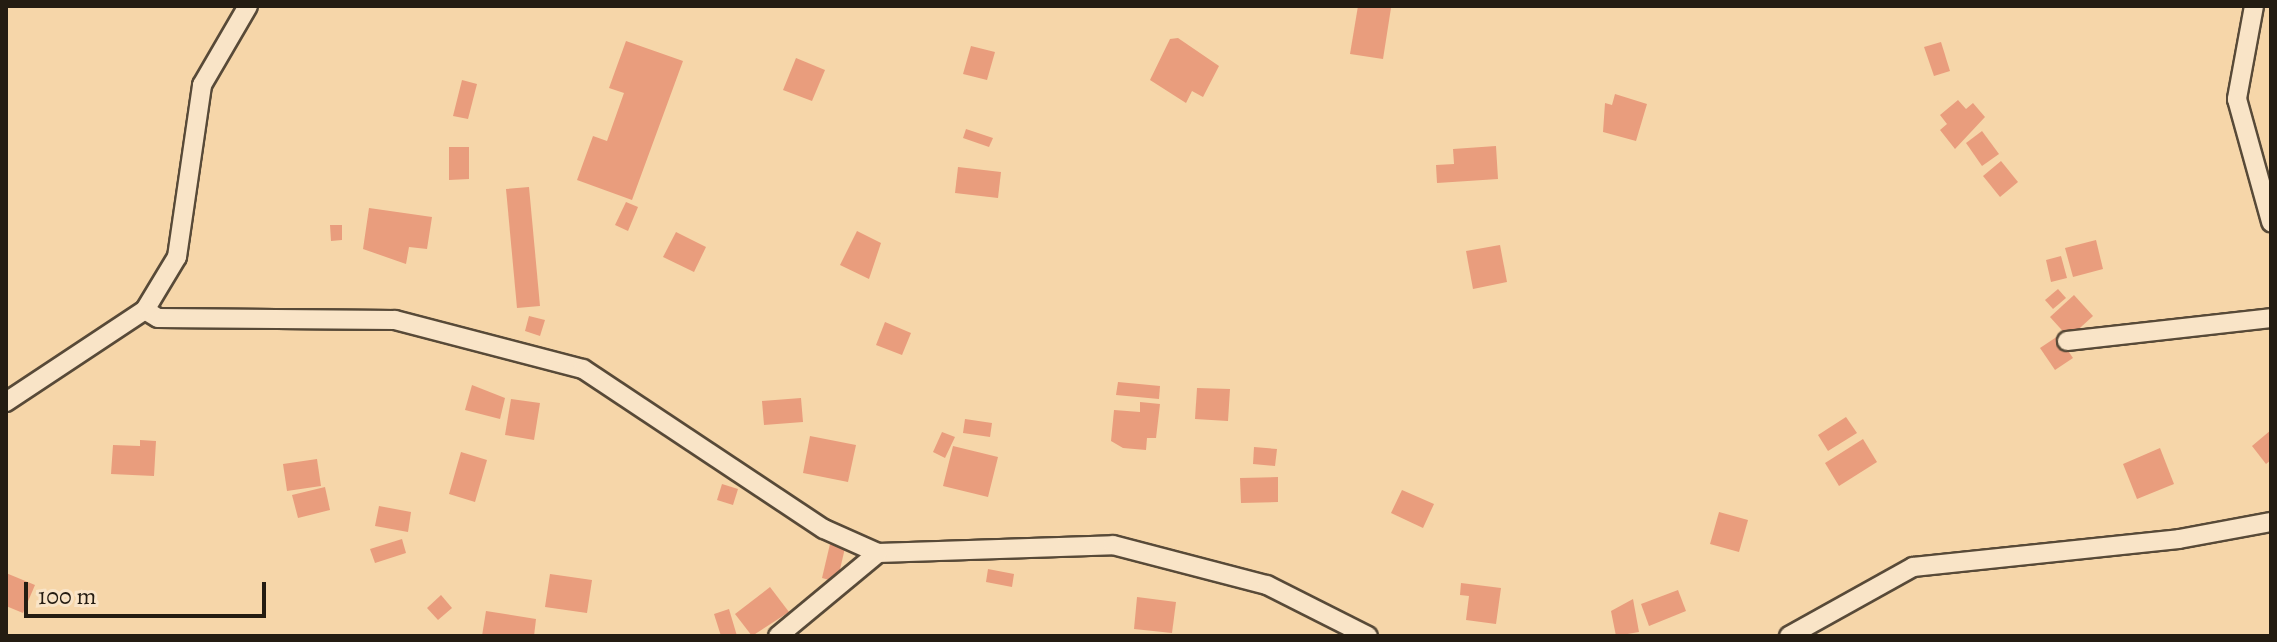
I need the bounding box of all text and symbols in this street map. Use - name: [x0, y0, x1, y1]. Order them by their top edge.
- scale bar: [28, 566, 270, 616]
- text: 100 m: [38, 580, 97, 612]

